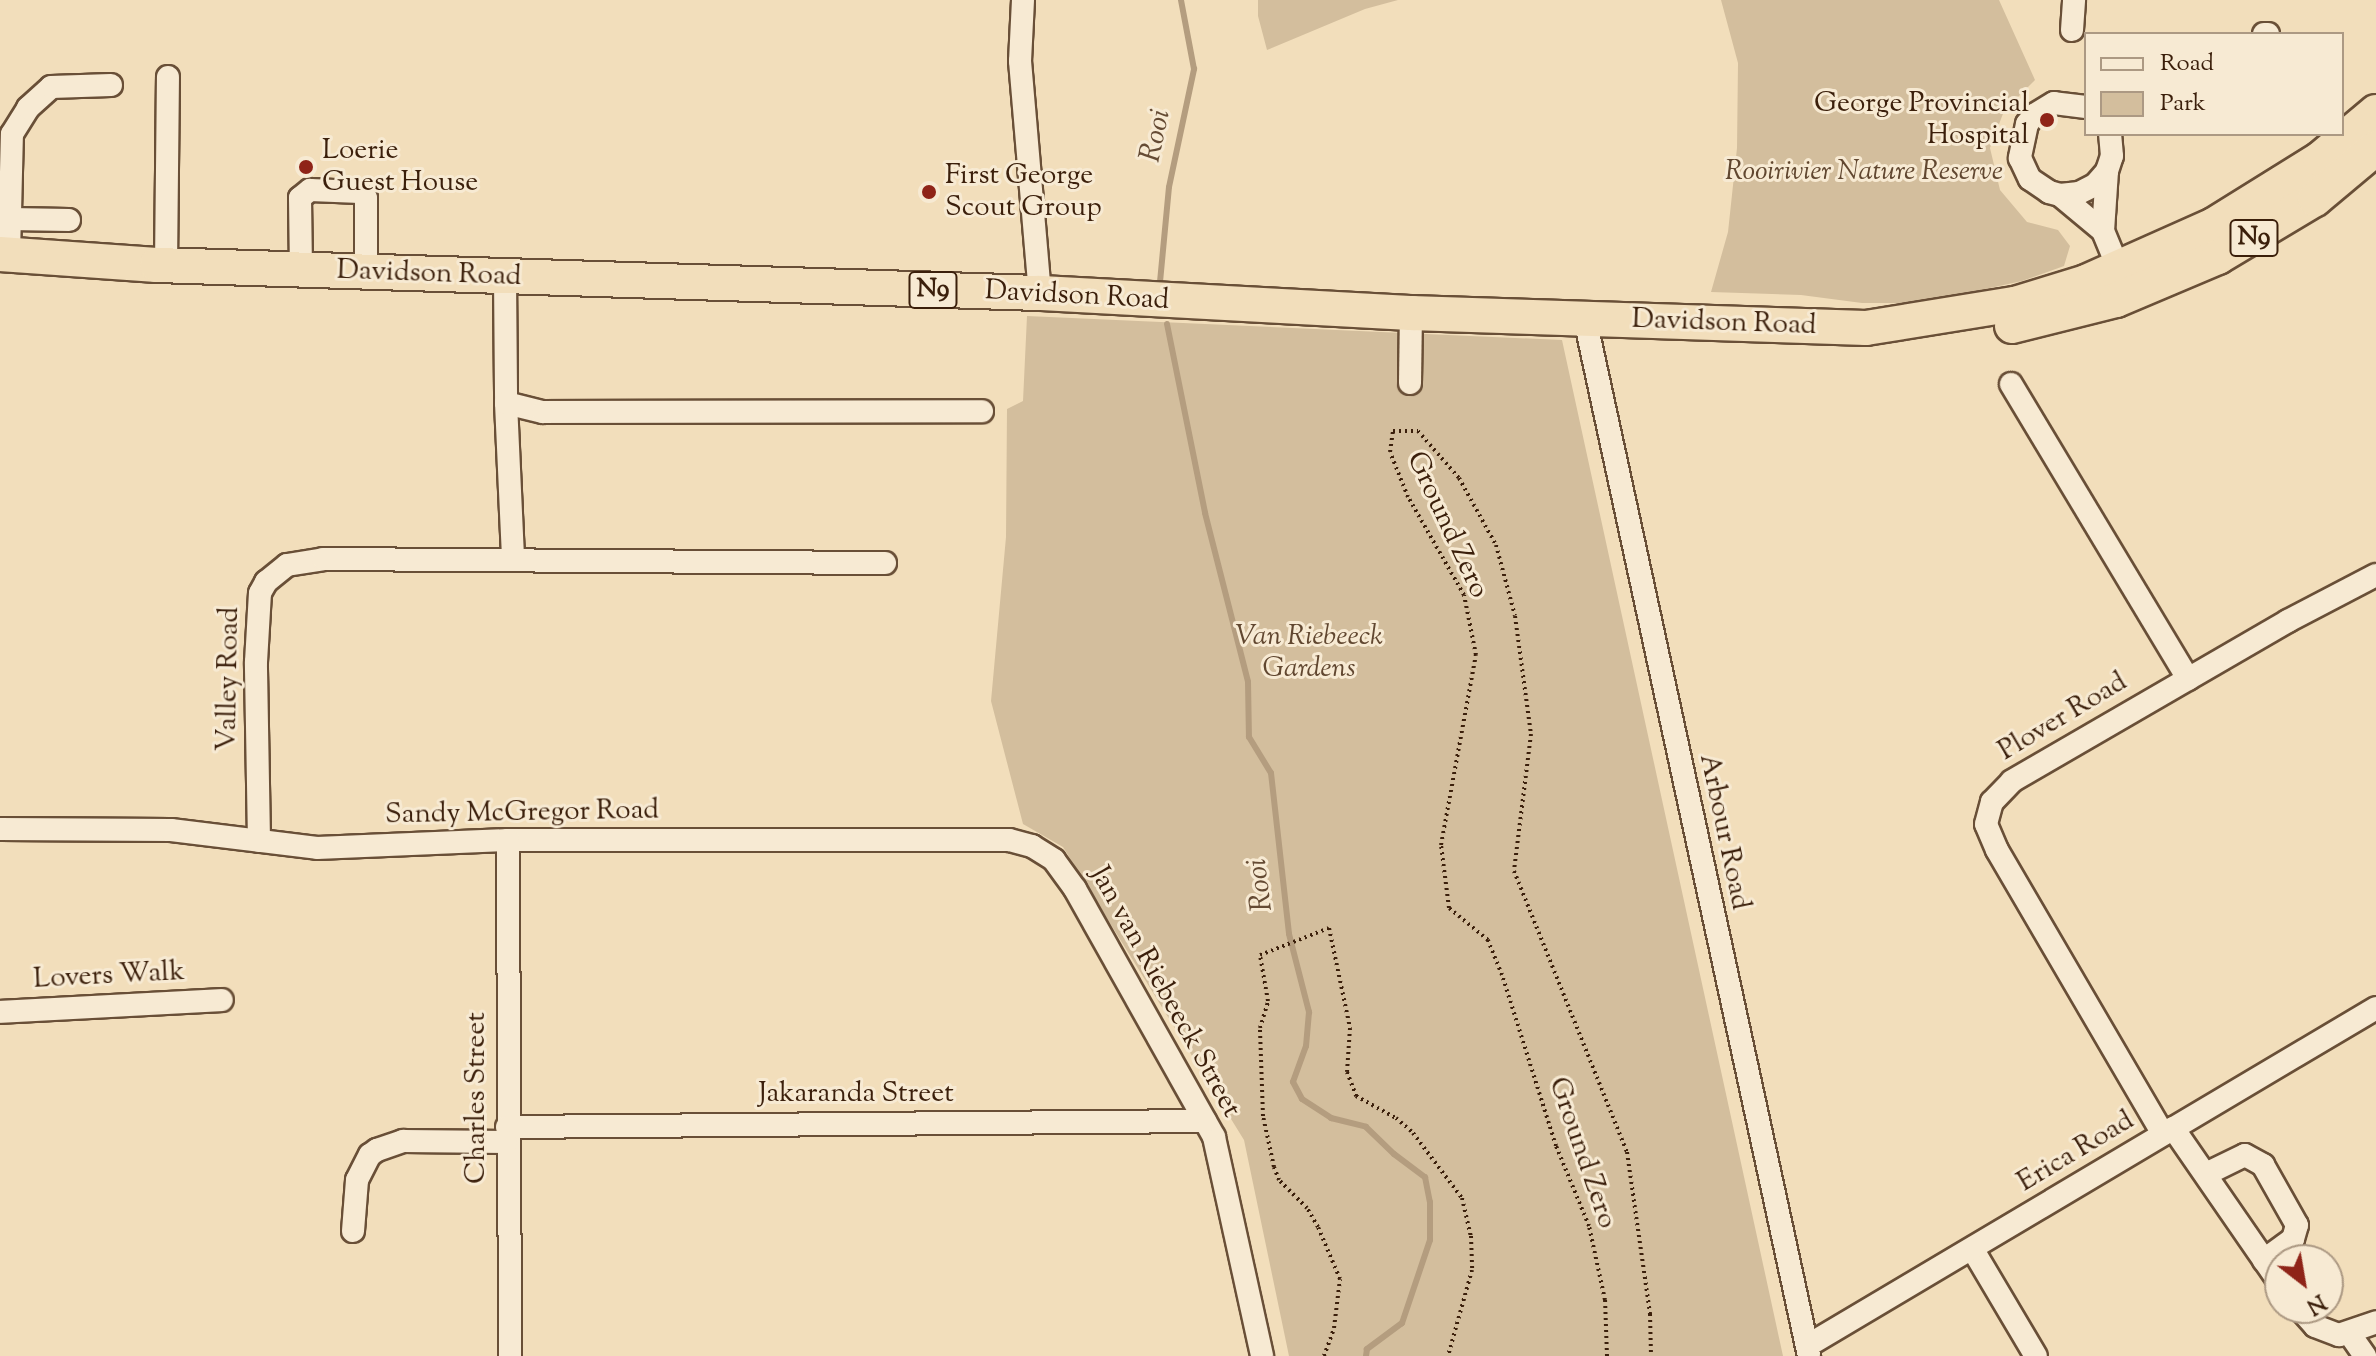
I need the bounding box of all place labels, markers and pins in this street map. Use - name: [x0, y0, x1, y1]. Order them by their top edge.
- place label: George Provincial Hospital: [1814, 87, 2029, 153]
- marker: George Provincial Hospital: [2036, 109, 2058, 131]
- place label: Loerie Guest House: [322, 134, 478, 200]
- marker: Loerie Guest House: [297, 158, 315, 176]
- place label: First George Scout Group: [945, 159, 1102, 225]
- marker: First George Scout Group: [920, 183, 938, 201]

